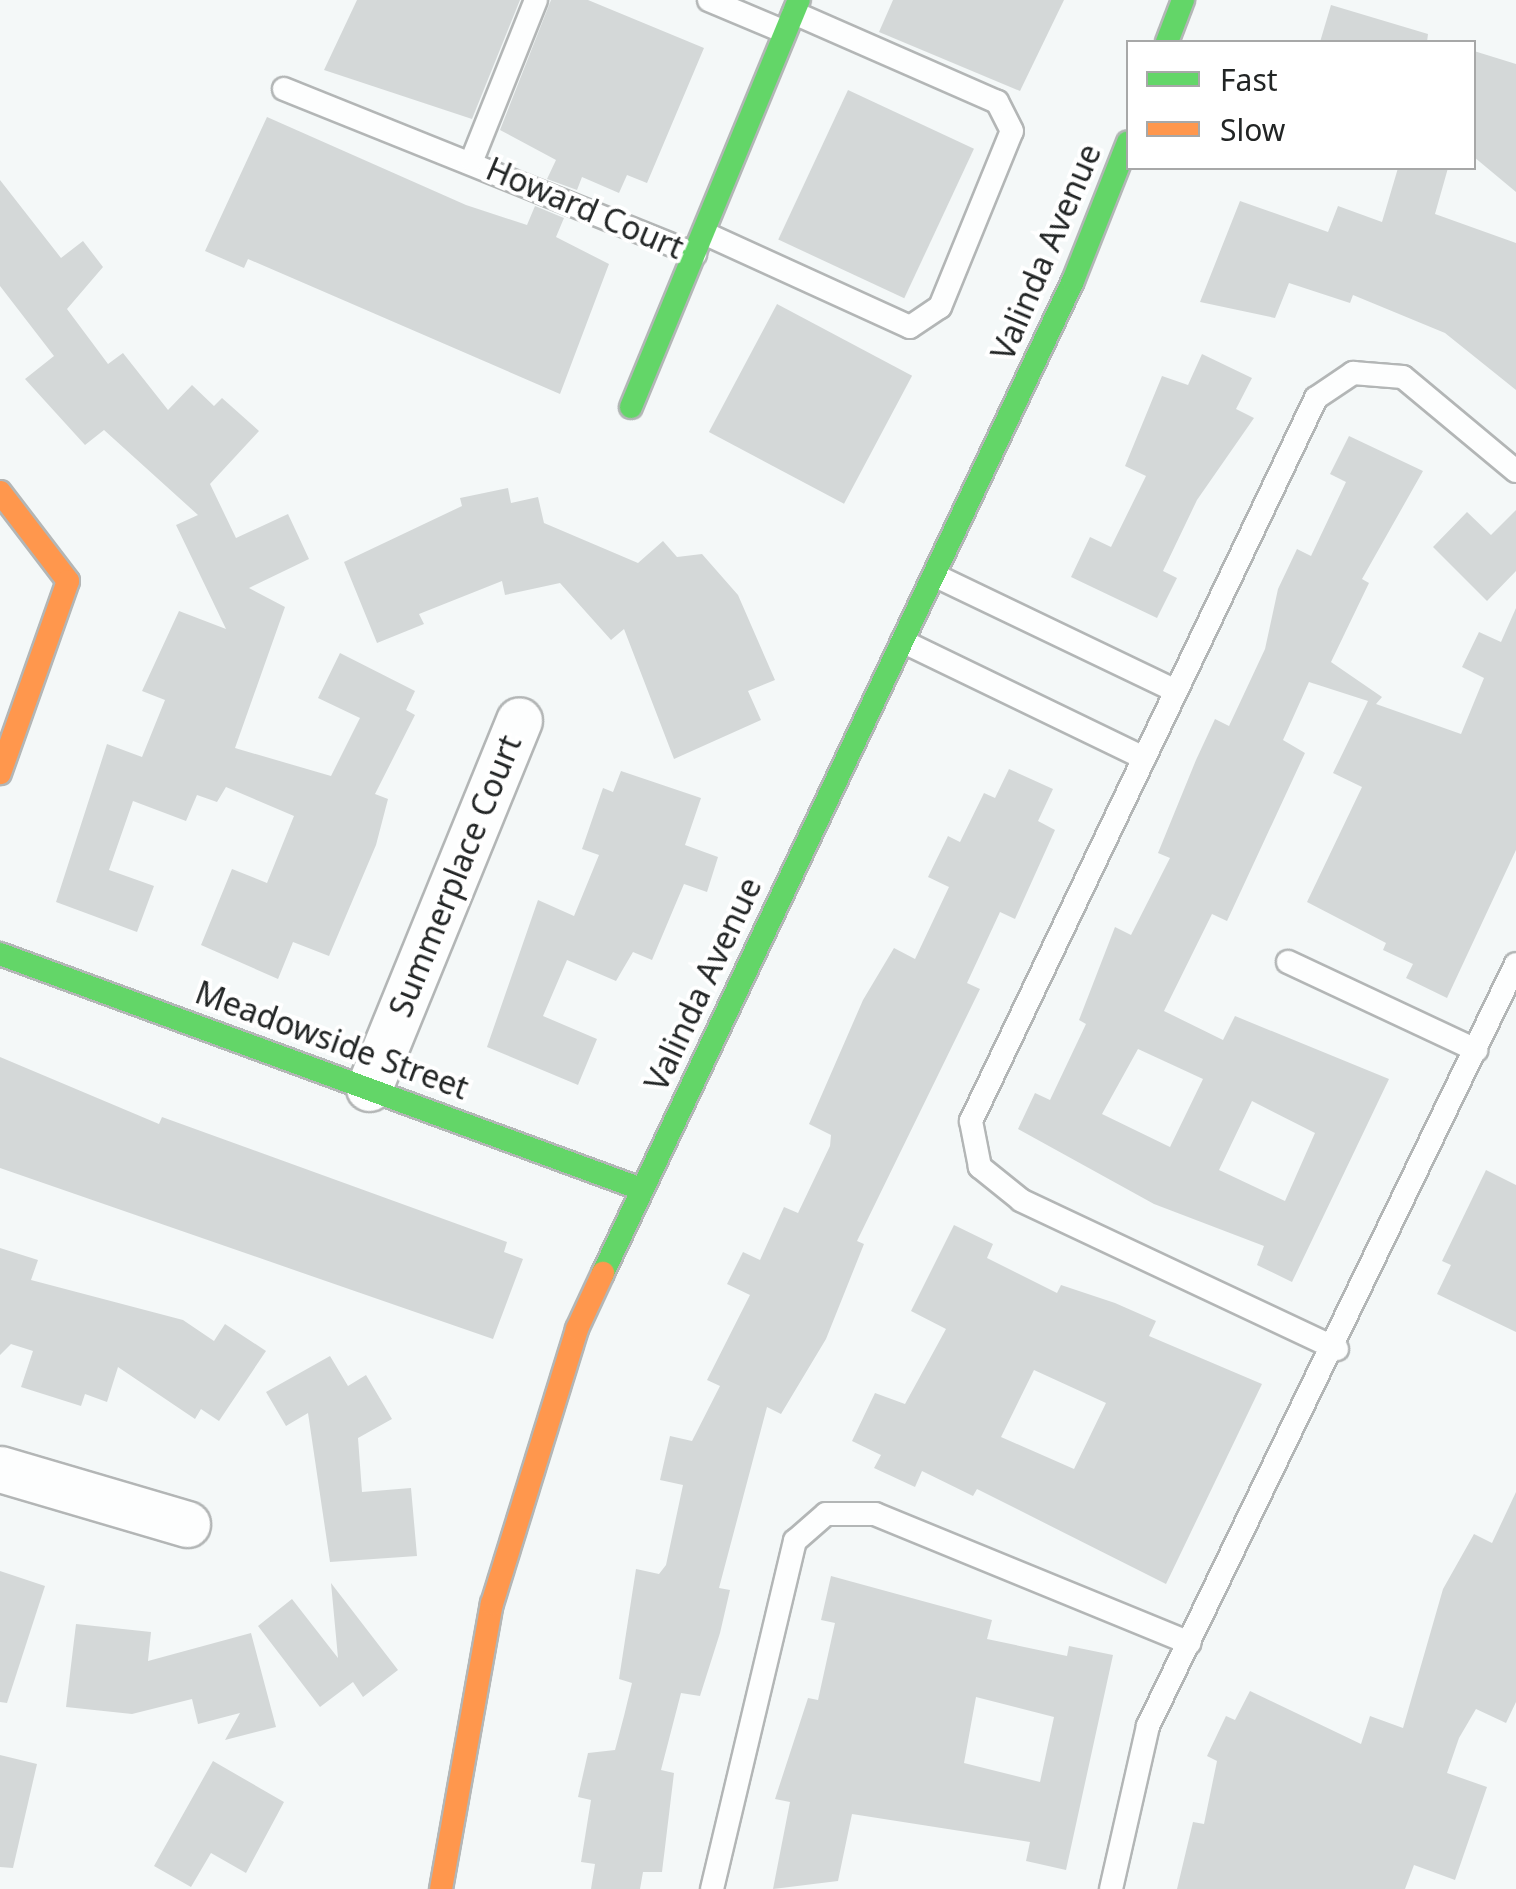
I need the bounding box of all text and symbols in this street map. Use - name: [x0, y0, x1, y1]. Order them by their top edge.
- legend: [1126, 40, 1476, 170]
- text: Fast: [1220, 59, 1278, 100]
- text: Slow: [1220, 109, 1285, 150]
- street label: Valinda Avenue: [983, 138, 1109, 366]
- street label: Howard Court: [481, 149, 689, 267]
- street label: Summerplace Court: [381, 730, 529, 1022]
- street label: Valinda Avenue: [637, 871, 769, 1097]
- street label: Meadowside Street: [190, 973, 474, 1107]

